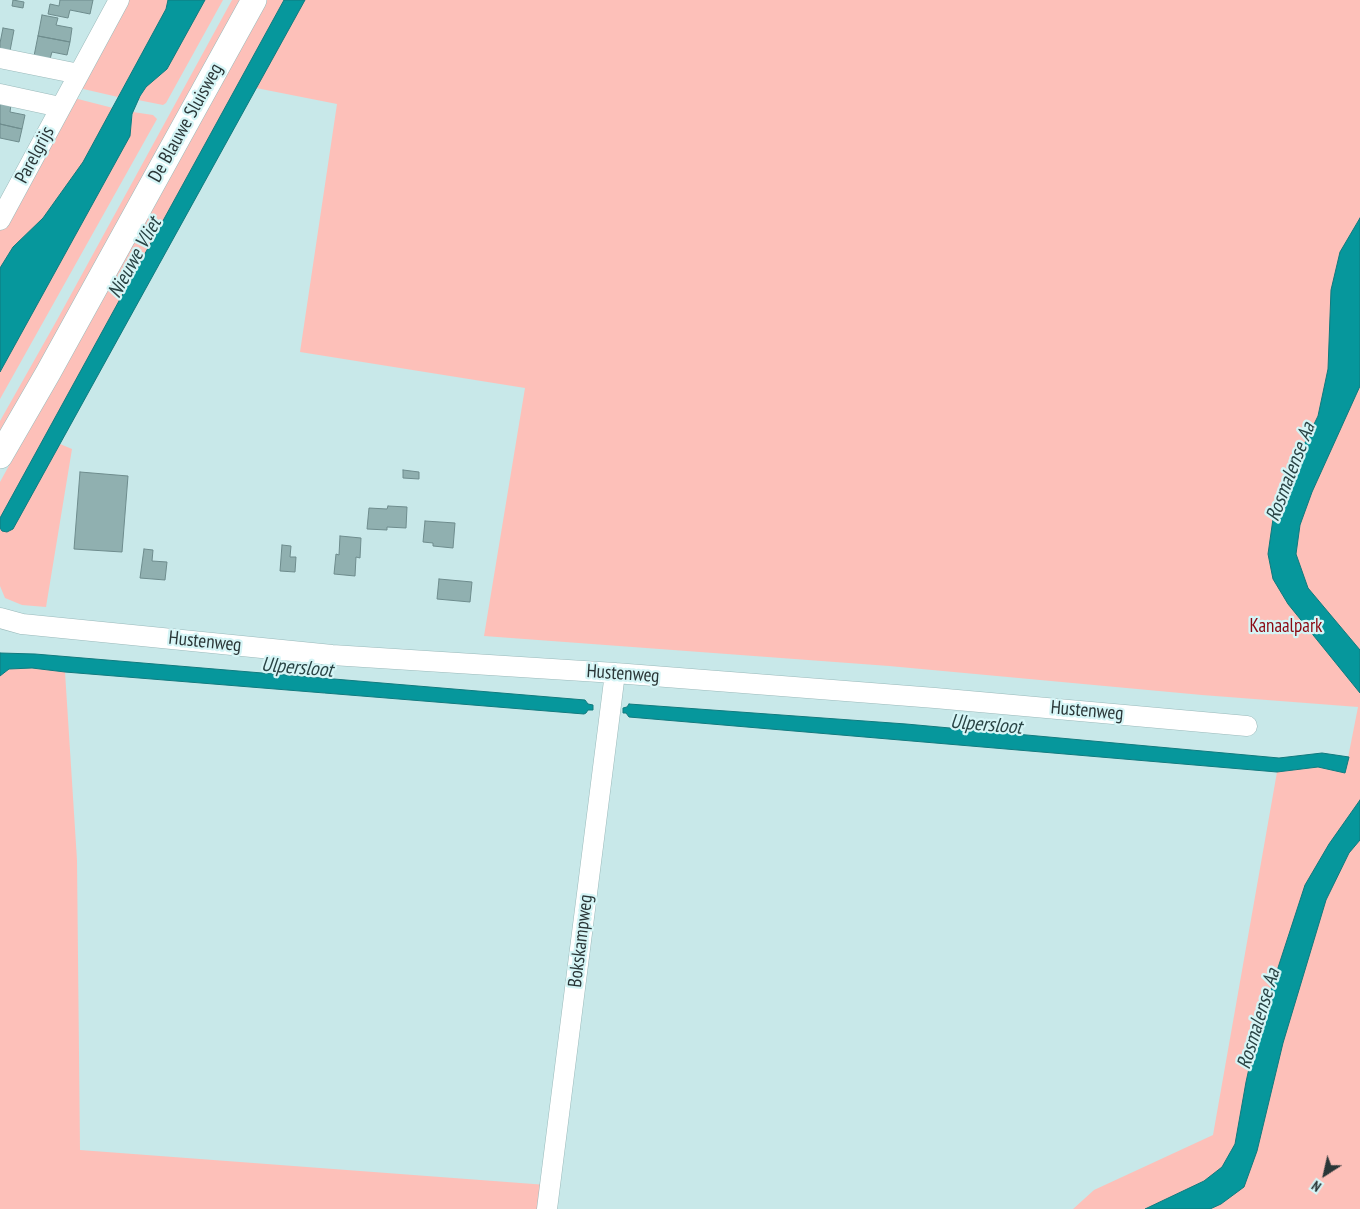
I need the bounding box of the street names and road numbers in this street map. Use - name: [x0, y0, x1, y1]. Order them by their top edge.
- street label: De Blauwe Sluisweg: [144, 60, 228, 186]
- street label: Parelgrijs: [11, 123, 59, 187]
- street label: Hustenweg: [167, 627, 243, 657]
- street label: Hustenweg: [586, 660, 660, 688]
- street label: Hustenweg: [1050, 696, 1124, 726]
- street label: Bokskampweg: [564, 893, 598, 989]

